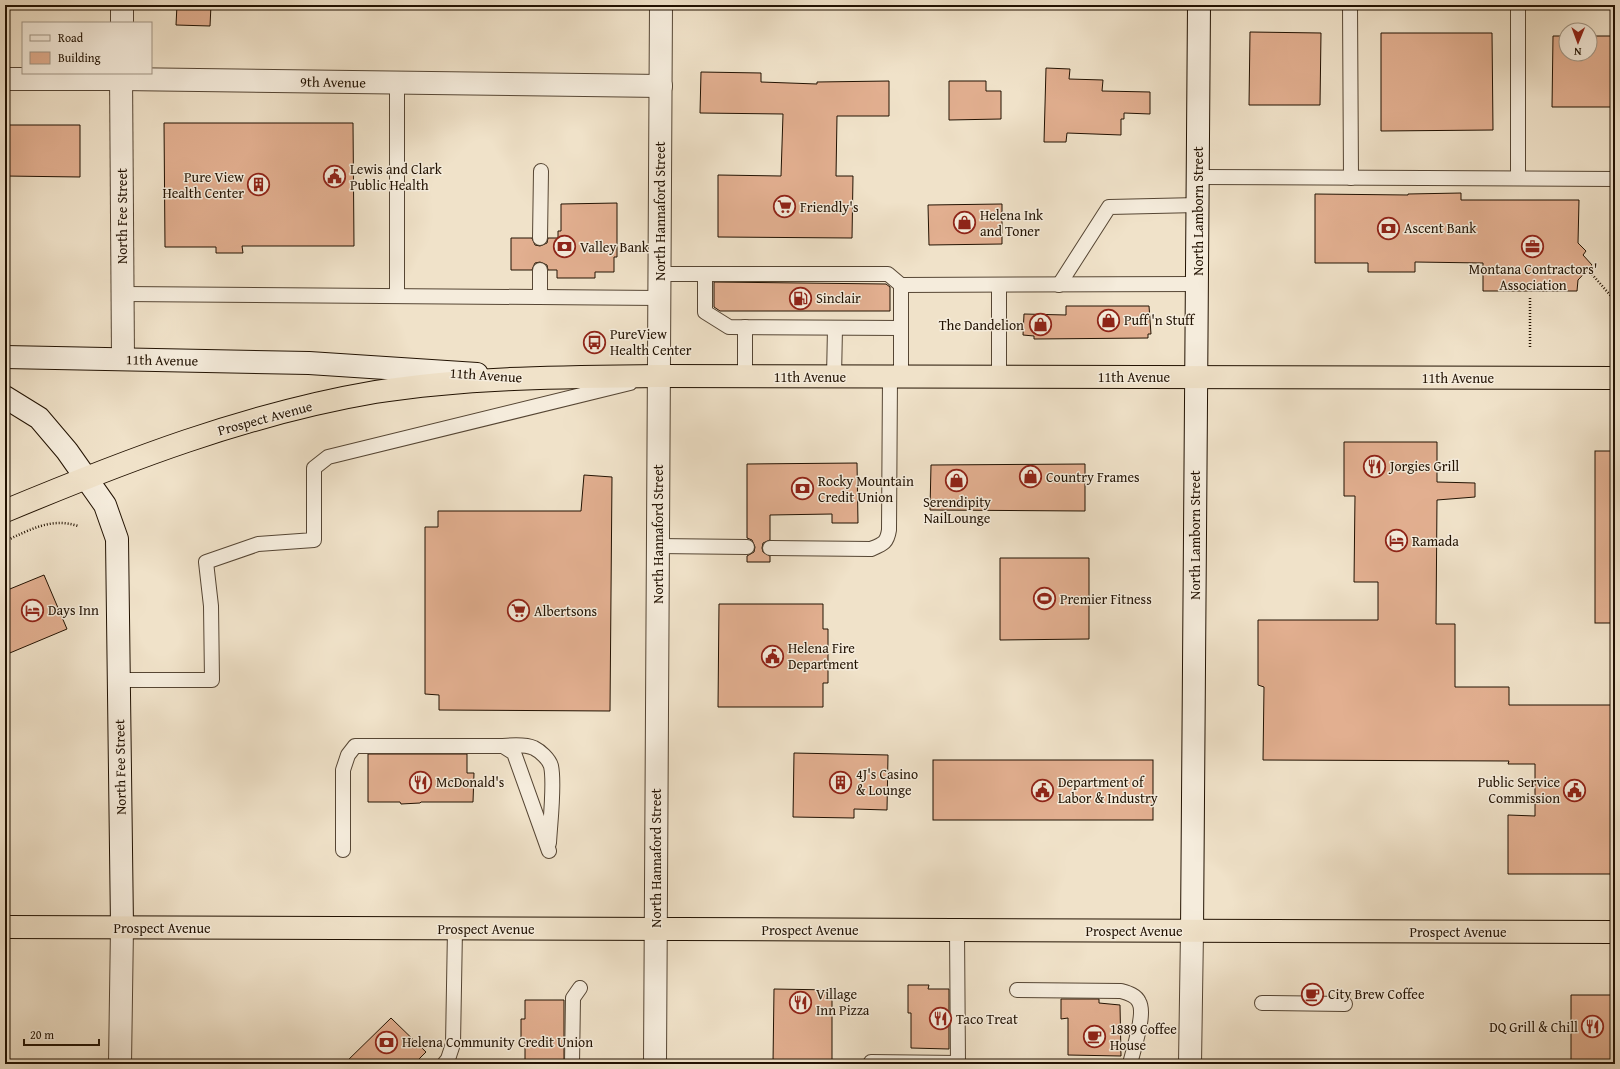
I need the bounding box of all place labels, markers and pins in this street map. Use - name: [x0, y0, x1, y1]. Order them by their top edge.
- place label: Lewis and Clark Public Health: [350, 159, 443, 195]
- public building icon: Lewis and Clark Public Health: [321, 164, 347, 190]
- place label: Pure View Health Center: [162, 167, 244, 203]
- building icon: Pure View Health Center: [246, 172, 272, 198]
- supermarket icon: Friendly's: [772, 194, 798, 220]
- place label: Friendly's: [800, 197, 859, 217]
- place label: Helena Ink and Toner: [980, 205, 1044, 241]
- shop icon: Helena Ink and Toner: [952, 210, 978, 236]
- bank icon: Ascent Bank: [1375, 215, 1401, 241]
- place label: Ascent Bank: [1404, 218, 1477, 238]
- bank icon: Valley Bank: [551, 234, 577, 260]
- office icon: Montana Contractors' Association: [1520, 234, 1546, 260]
- place label: Valley Bank: [580, 237, 650, 257]
- place label: Montana Contractors' Association: [1469, 259, 1597, 295]
- fuel station icon: Sinclair: [788, 285, 814, 311]
- place label: Sinclair: [816, 288, 861, 308]
- shop icon: Puff 'n Stuff: [1095, 307, 1121, 333]
- place label: Puff 'n Stuff: [1124, 310, 1196, 330]
- shop icon: The Dandelion: [1027, 312, 1053, 338]
- place label: The Dandelion: [939, 315, 1024, 335]
- place label: PureView Health Center: [610, 324, 692, 360]
- bus stop icon: PureView Health Center: [582, 329, 608, 355]
- restaurant icon: Jorgies Grill: [1362, 453, 1388, 479]
- place label: Jorgies Grill: [1388, 456, 1459, 476]
- shop icon: Country Frames: [1017, 464, 1043, 490]
- shop icon: Serendipity NailLounge: [944, 467, 970, 493]
- place label: Country Frames: [1046, 467, 1140, 487]
- place label: Rocky Mountain Credit Union: [818, 471, 914, 507]
- bank icon: Rocky Mountain Credit Union: [789, 476, 815, 502]
- place label: Serendipity NailLounge: [923, 492, 991, 528]
- hotel icon: Ramada: [1383, 528, 1409, 554]
- place label: Ramada: [1412, 531, 1459, 551]
- sports icon: Premier Fitness: [1032, 586, 1058, 612]
- place label: Premier Fitness: [1060, 589, 1152, 609]
- hotel icon: Days Inn: [19, 597, 45, 623]
- supermarket icon: Albertsons: [505, 598, 531, 624]
- place label: Days Inn: [48, 600, 99, 620]
- place label: Albertsons: [534, 601, 597, 621]
- place label: Helena Fire Department: [788, 638, 859, 674]
- public building icon: Helena Fire Department: [760, 643, 786, 669]
- place label: 4J's Casino & Lounge: [856, 764, 918, 800]
- restaurant icon: McDonald's: [408, 769, 434, 795]
- building icon: 4J's Casino & Lounge: [827, 769, 853, 795]
- place label: McDonald's: [436, 772, 504, 792]
- place label: Department of Labor & Industry: [1058, 772, 1158, 808]
- place label: Public Service Commission: [1478, 772, 1560, 808]
- public building icon: Department of Labor & Industry: [1030, 777, 1056, 803]
- public building icon: Public Service Commission: [1562, 777, 1588, 803]
- cafe icon: City Brew Coffee: [1299, 981, 1325, 1007]
- place label: Village Inn Pizza: [816, 984, 870, 1020]
- place label: City Brew Coffee: [1328, 984, 1425, 1004]
- restaurant icon: Village Inn Pizza: [788, 989, 814, 1015]
- restaurant icon: Taco Treat: [927, 1006, 953, 1032]
- place label: Taco Treat: [956, 1009, 1018, 1029]
- restaurant icon: DQ Grill & Chill: [1580, 1014, 1606, 1040]
- place label: DQ Grill & Chill: [1489, 1017, 1578, 1037]
- place label: 1889 Coffee House: [1110, 1019, 1177, 1055]
- cafe icon: 1889 Coffee House: [1081, 1024, 1107, 1050]
- bank icon: Helena Community Credit Union: [374, 1029, 400, 1055]
- place label: Helena Community Credit Union: [402, 1032, 593, 1052]

